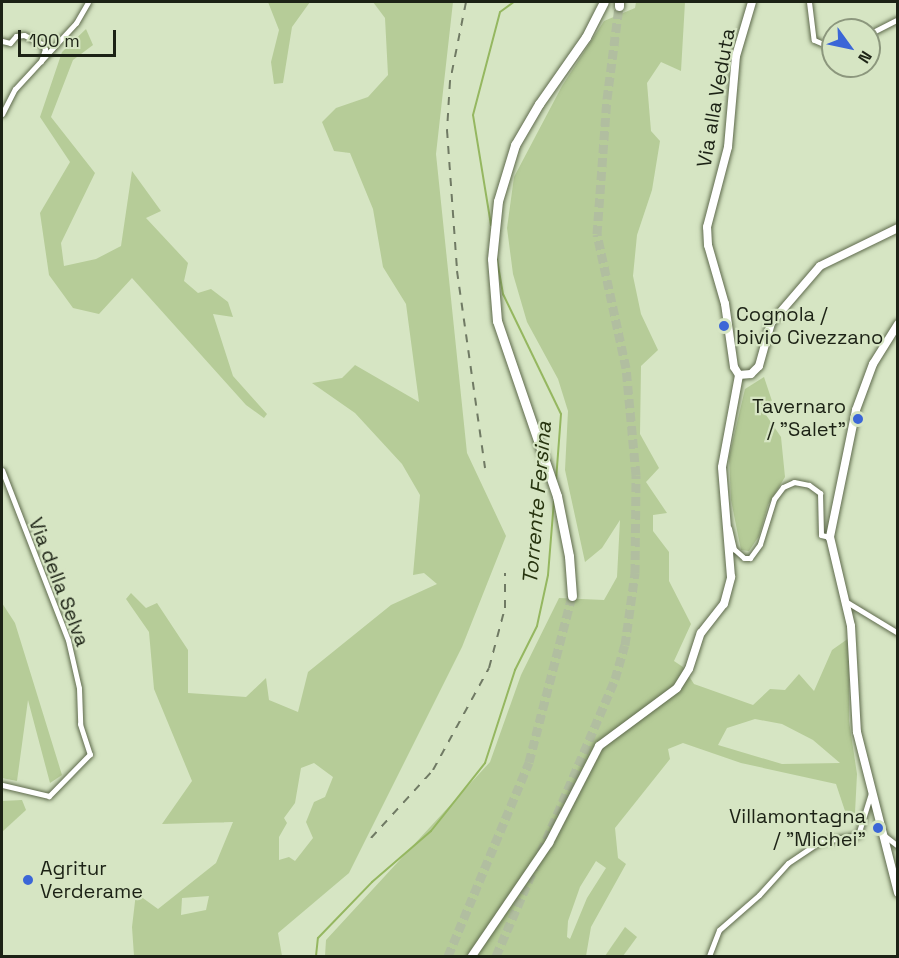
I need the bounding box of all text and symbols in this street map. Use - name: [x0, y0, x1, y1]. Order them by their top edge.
- scale bar: [21, 18, 118, 56]
- north arrow: [821, 18, 881, 78]
- street label: Via alla Veduta: [692, 26, 740, 170]
- text: 100 m: [29, 29, 80, 52]
- text: N: [853, 47, 877, 67]
- place label: Cognola / bivio Civezzano: [736, 302, 883, 349]
- marker: Cognola / bivio Civezzano: [717, 319, 731, 333]
- place label: Tavernaro / "Salet": [752, 395, 846, 442]
- marker: Tavernaro / "Salet": [851, 412, 865, 426]
- water label: Torrente Fersina: [517, 421, 557, 585]
- street label: Via della Selva: [23, 514, 95, 650]
- place label: Villamontagna / "Michei": [729, 804, 866, 851]
- marker: Villamontagna / "Michei": [871, 821, 885, 835]
- place label: Agritur Verderame: [40, 856, 143, 903]
- marker: Agritur Verderame: [21, 873, 35, 887]

